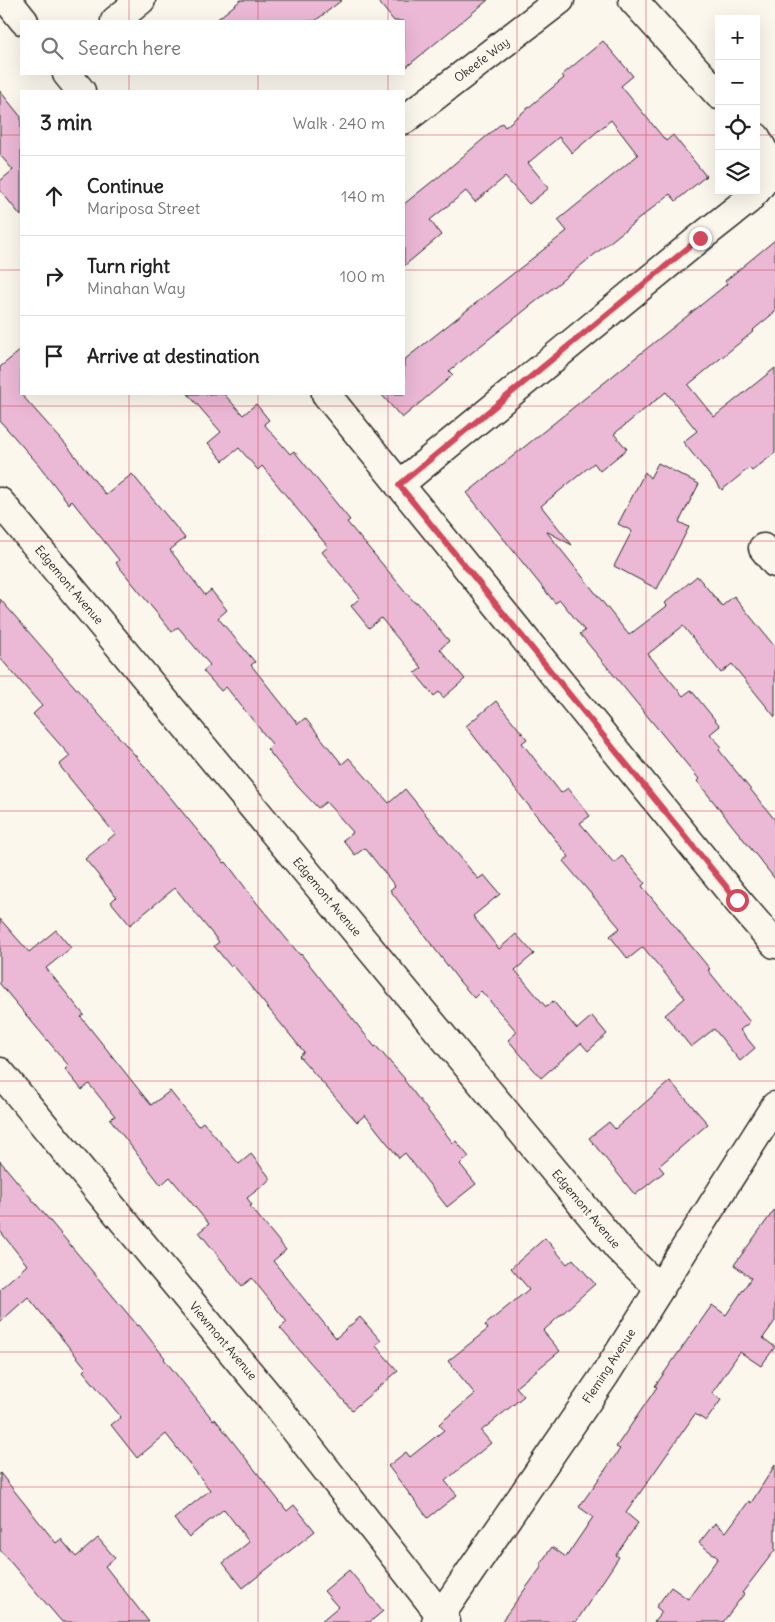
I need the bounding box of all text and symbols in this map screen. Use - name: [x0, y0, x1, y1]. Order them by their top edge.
- map controls: [715, 15, 760, 195]
- button: +: [715, 15, 760, 60]
- search box: [20, 20, 405, 75]
- icon: search: [38, 34, 66, 62]
- street label: Okeefe Way: [451, 34, 512, 85]
- text: Search here: [78, 36, 181, 60]
- button: −: [715, 60, 760, 105]
- button: locate: [715, 105, 760, 150]
- text: 3 min: [40, 109, 92, 136]
- text: Walk · 240 m: [293, 113, 385, 133]
- button: layers: [715, 150, 760, 195]
- text: Continue: [87, 174, 164, 198]
- icon: ahead: [40, 182, 68, 210]
- text: 140 m: [341, 186, 385, 206]
- text: Mariposa Street: [87, 198, 200, 218]
- route end: [689, 227, 712, 250]
- text: Turn right: [87, 254, 170, 278]
- icon: right: [40, 262, 68, 290]
- text: 100 m: [340, 266, 385, 286]
- text: Minahan Way: [87, 278, 186, 298]
- icon: arrive: [40, 342, 68, 370]
- text: Arrive at destination: [87, 344, 260, 368]
- street label: Edgemont Avenue: [32, 542, 107, 627]
- street label: Edgemont Avenue: [290, 854, 365, 939]
- route start: [726, 889, 749, 912]
- street label: Edgemont Avenue: [549, 1166, 624, 1251]
- street label: Viewmont Avenue: [186, 1299, 260, 1383]
- street label: Fleming Avenue: [579, 1326, 638, 1406]

